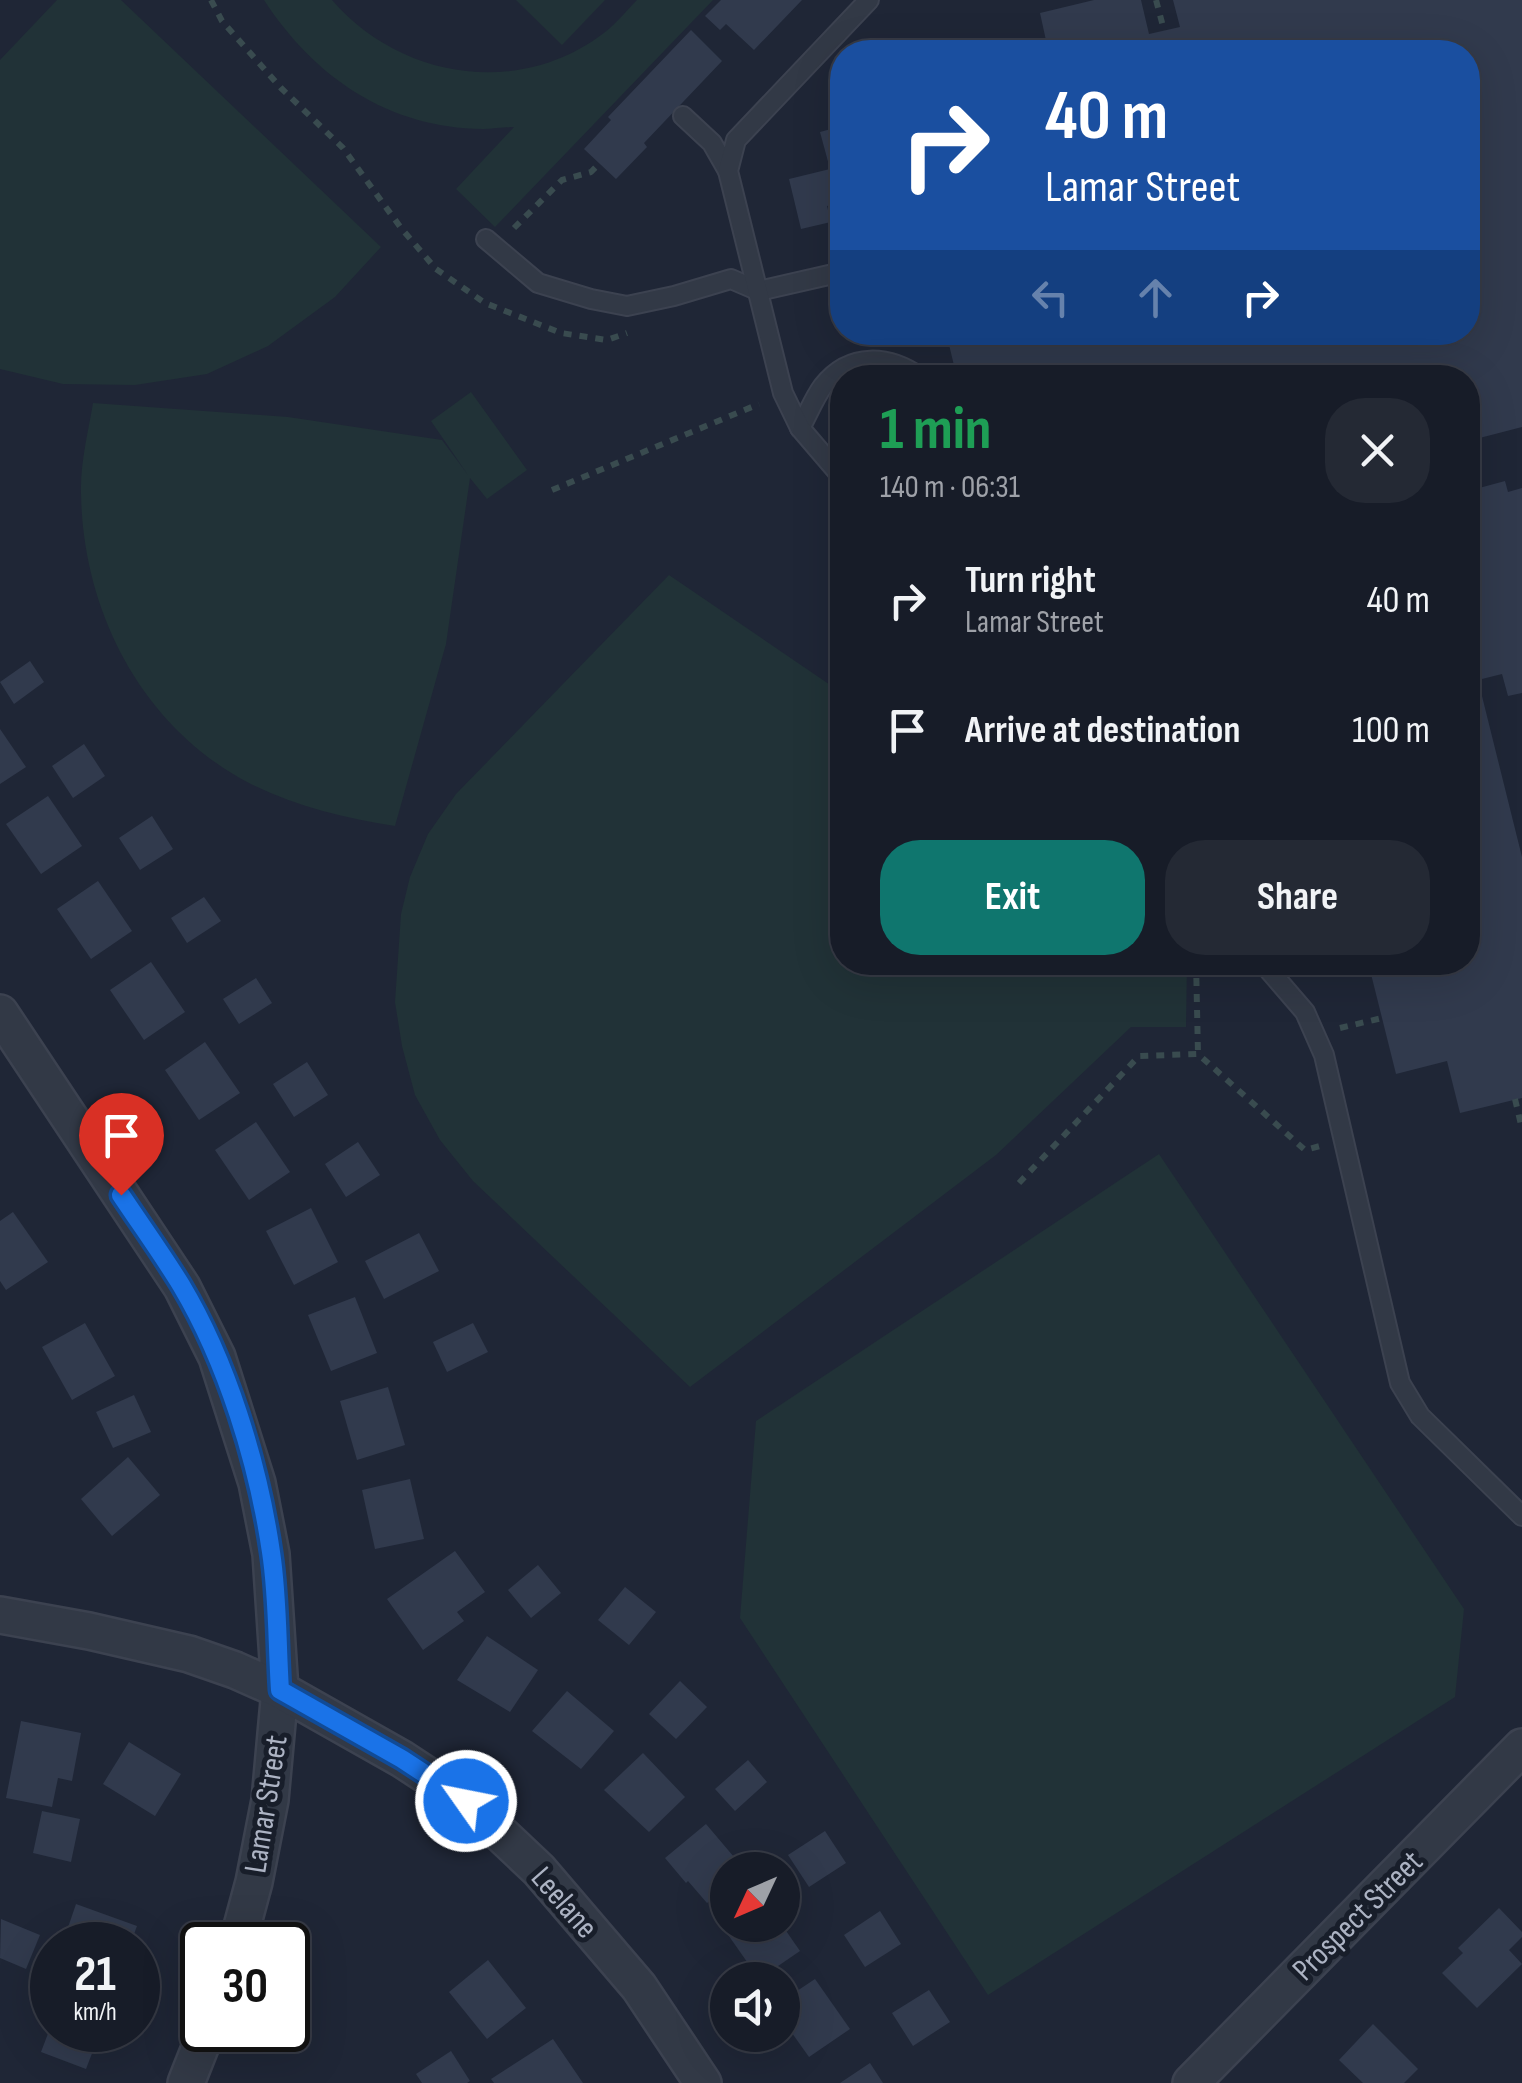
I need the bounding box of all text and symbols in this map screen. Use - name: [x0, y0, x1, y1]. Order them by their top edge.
- text: 40 m: [1045, 75, 1168, 159]
- icon: right: [880, 80, 1010, 210]
- text: Lamar Street: [1045, 160, 1240, 215]
- icon: left: [1023, 270, 1078, 325]
- icon: ahead: [1128, 270, 1183, 325]
- icon: right: [1233, 270, 1288, 325]
- text: 1 min: [880, 394, 992, 466]
- button: close: [1325, 398, 1430, 503]
- text: 140 m · 06:31: [880, 468, 1020, 507]
- text: Turn right: [965, 558, 1096, 603]
- icon: right: [880, 573, 935, 628]
- text: 40 m: [1367, 578, 1430, 623]
- text: Lamar Street: [965, 603, 1104, 642]
- icon: arrive: [880, 703, 935, 758]
- text: Arrive at destination: [965, 708, 1240, 753]
- text: 100 m: [1352, 708, 1430, 753]
- button: Exit: [880, 840, 1145, 955]
- button: Share: [1165, 840, 1430, 955]
- pin: [79, 1093, 164, 1196]
- icon: arrive: [94, 1108, 149, 1163]
- street label: Lamar Street: [236, 1733, 297, 1876]
- position arrow: [414, 1749, 518, 1853]
- street label: Prospect Street: [1285, 1843, 1431, 1989]
- north arrow: [710, 1852, 800, 1942]
- map controls: [710, 1852, 800, 2052]
- street label: Leelane: [522, 1859, 606, 1947]
- speed limit sign: 30: [180, 1922, 310, 2052]
- text: 21: [74, 1945, 116, 2005]
- button: sound: [710, 1962, 800, 2052]
- text: km/h: [73, 1997, 117, 2028]

